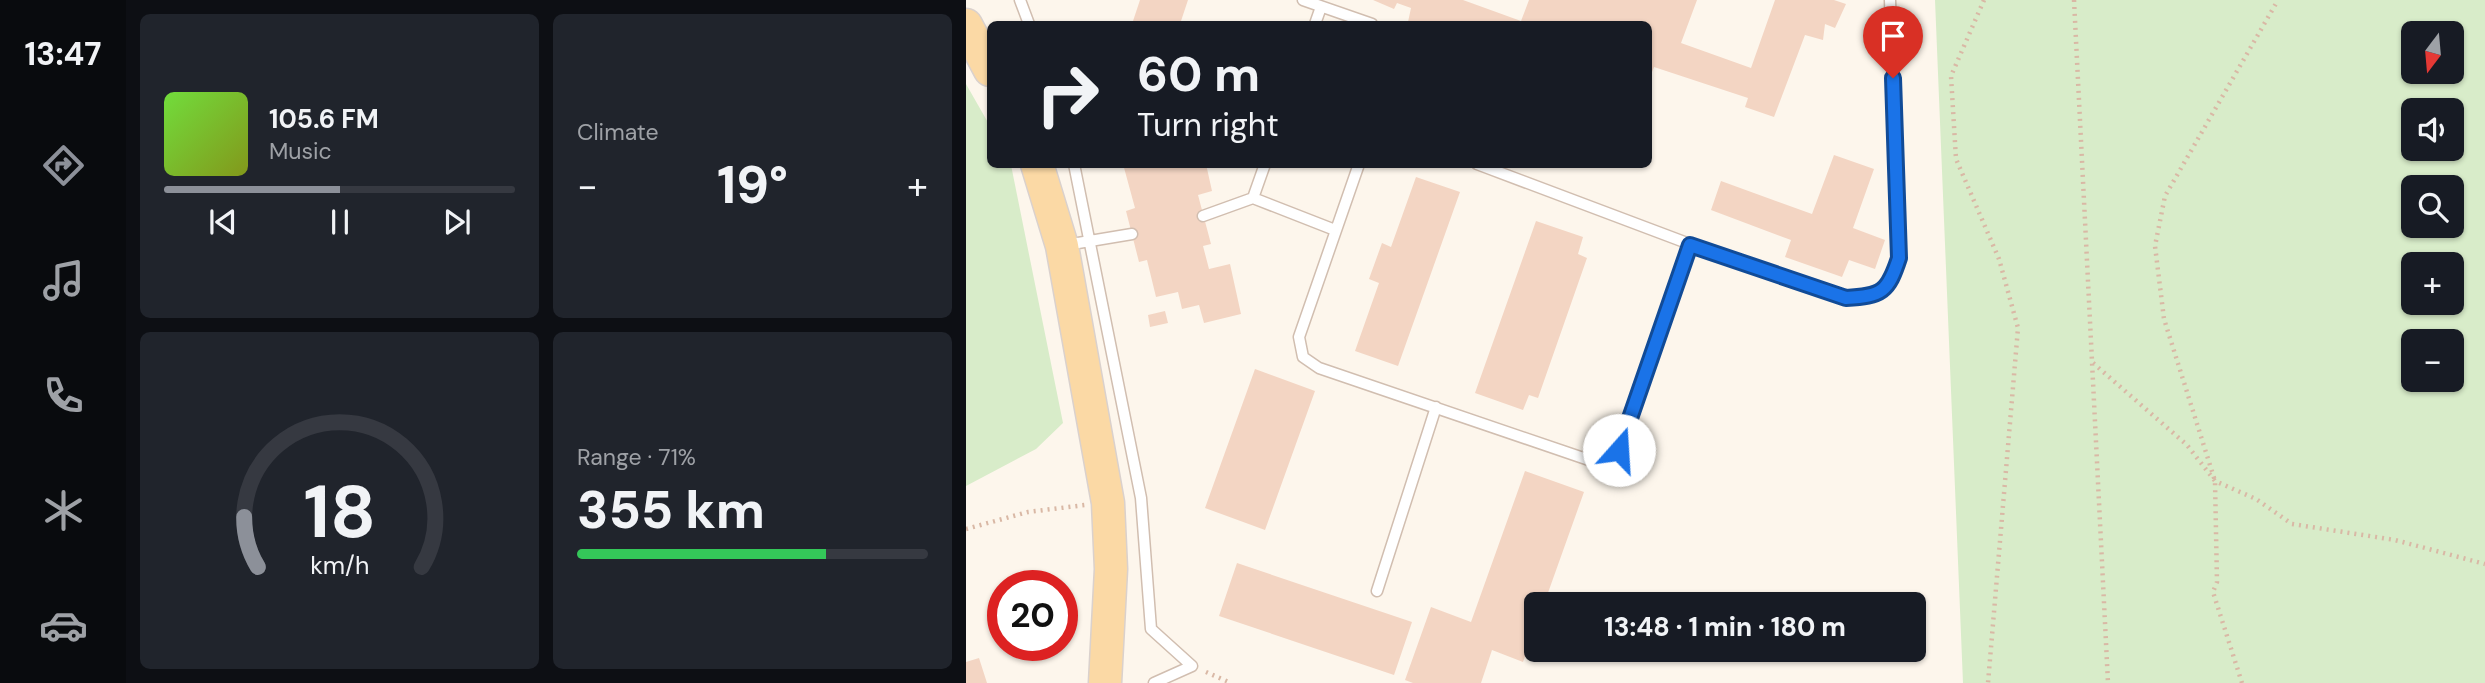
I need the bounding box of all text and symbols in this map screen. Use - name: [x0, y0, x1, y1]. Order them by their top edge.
- pin: [1863, 6, 1923, 78]
- icon: arrive: [1874, 17, 1912, 55]
- north arrow: [2401, 21, 2464, 84]
- map controls: [2401, 21, 2464, 392]
- text: 13:47: [24, 33, 102, 75]
- text: 60 m: [1137, 42, 1260, 106]
- icon: right: [1022, 49, 1113, 140]
- button: sound: [2401, 98, 2464, 161]
- text: 105.6 FM: [269, 102, 379, 136]
- text: Turn right: [1137, 104, 1279, 146]
- text: Climate: [577, 117, 659, 147]
- text: Music: [269, 136, 332, 166]
- icon: directions: [39, 141, 88, 190]
- text: 19°: [717, 151, 788, 219]
- text: −: [577, 161, 598, 211]
- text: +: [907, 161, 928, 211]
- button: search: [2401, 175, 2464, 238]
- icon: previous: [204, 203, 242, 241]
- icon: pause: [321, 203, 359, 241]
- icon: next: [438, 203, 476, 241]
- button: +: [2401, 252, 2464, 315]
- icon: music: [39, 256, 88, 305]
- button: −: [2401, 329, 2464, 392]
- icon: phone: [39, 371, 88, 420]
- position arrow: [1582, 413, 1656, 487]
- text: Range · 71%: [577, 442, 696, 472]
- text: 18: [303, 465, 376, 560]
- text: 355 km: [577, 476, 765, 544]
- icon: climate: [39, 486, 88, 535]
- text: km/h: [310, 548, 369, 581]
- speed limit sign: 20: [987, 570, 1078, 661]
- icon: car: [39, 601, 88, 650]
- text: 13:48 · 1 min · 180 m: [1604, 610, 1846, 644]

